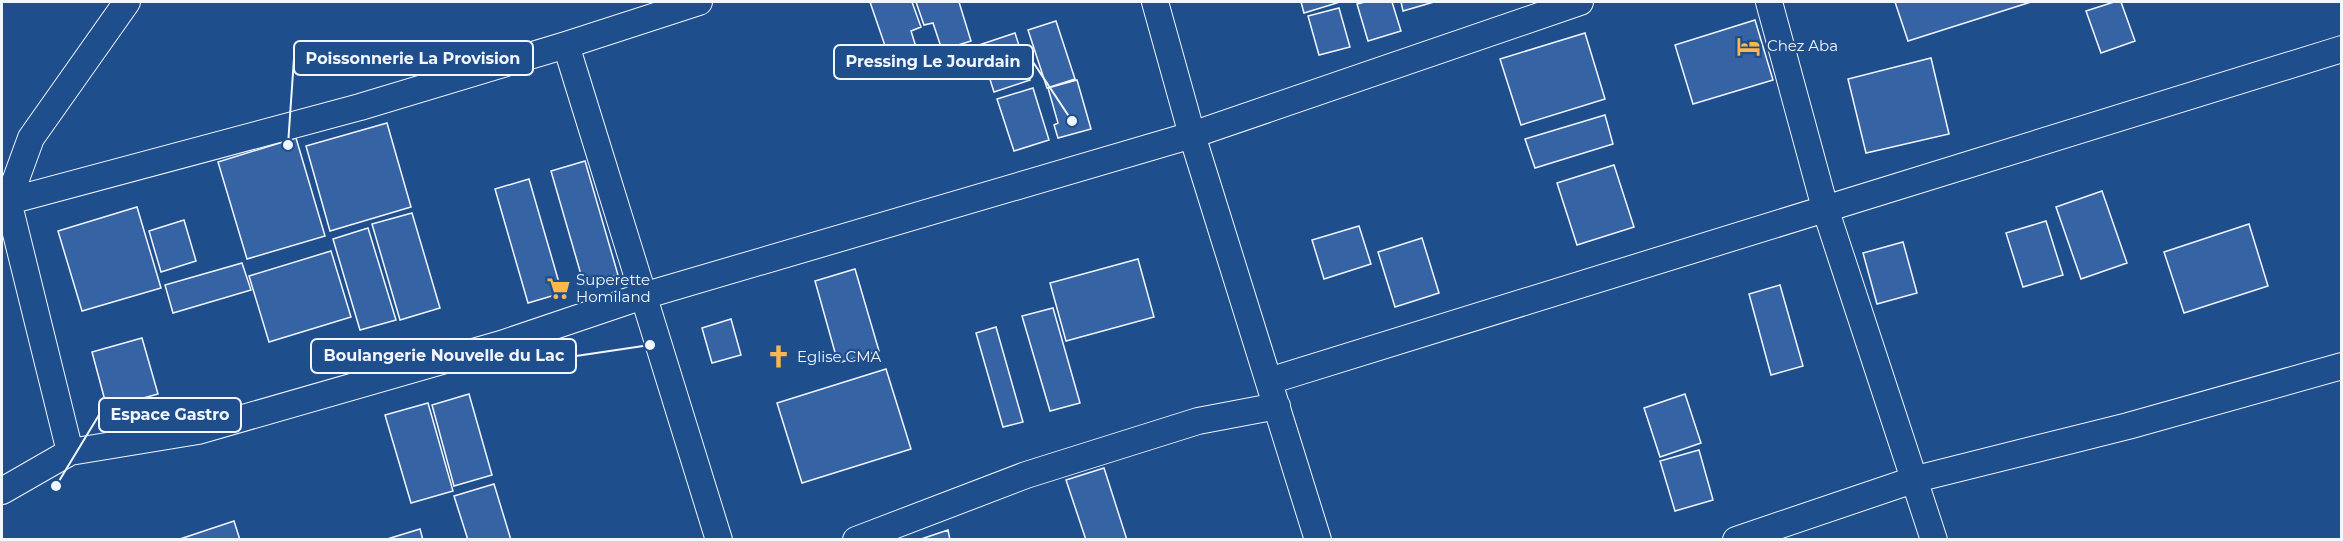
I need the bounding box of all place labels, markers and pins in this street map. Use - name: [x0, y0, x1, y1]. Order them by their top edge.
- hotel icon: Chez Aba: [1736, 33, 1762, 59]
- place label: Chez Aba: [1767, 36, 1838, 55]
- callout: Poissonnerie La Provision: [294, 41, 533, 75]
- callout: Pressing Le Jourdain: [834, 45, 1033, 79]
- place label: Superette Homiland: [576, 270, 651, 306]
- supermarket icon: Superette Homiland: [545, 276, 571, 302]
- callout: Boulangerie Nouvelle du Lac: [311, 339, 576, 373]
- church icon: Eglise CMA: [766, 344, 792, 370]
- place label: Eglise CMA: [797, 347, 882, 366]
- callout: Espace Gastro: [99, 398, 241, 432]

